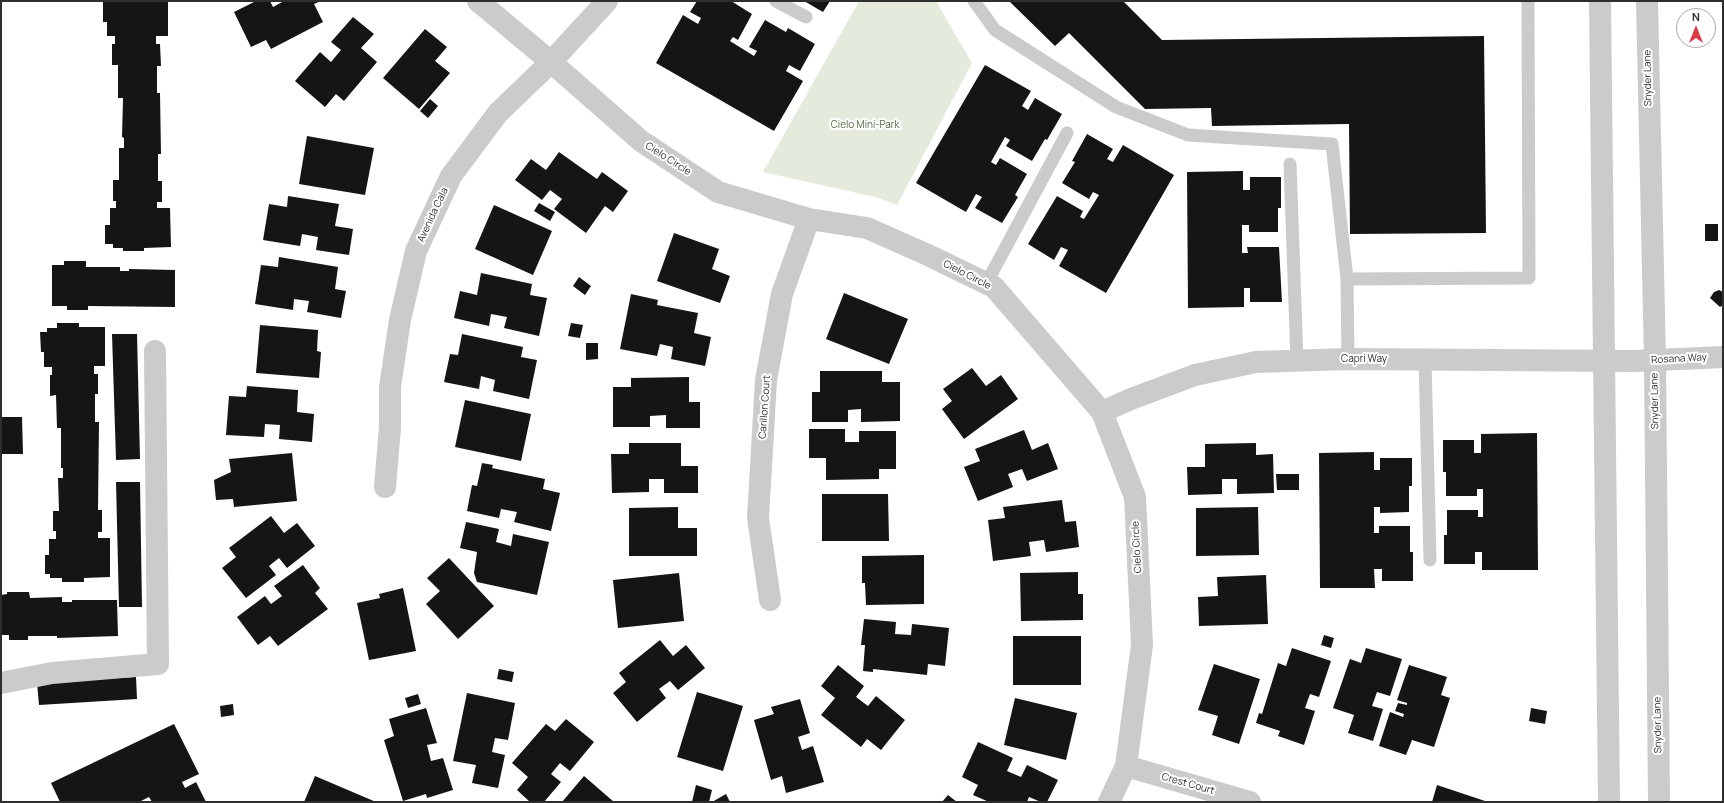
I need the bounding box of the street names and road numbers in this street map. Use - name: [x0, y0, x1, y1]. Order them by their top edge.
- street label: Snyder Lane: [1642, 50, 1654, 106]
- street label: Cielo Circle: [643, 140, 693, 178]
- street label: Avenida Cala: [415, 186, 451, 244]
- street label: Cielo Circle: [941, 258, 993, 292]
- street label: Rosana Way: [1651, 352, 1707, 366]
- street label: Capri Way: [1341, 353, 1387, 365]
- street label: Snyder Lane: [1649, 373, 1661, 429]
- street label: Carillon Court: [757, 375, 773, 439]
- street label: Cielo Circle: [1130, 521, 1144, 573]
- street label: Snyder Lane: [1652, 697, 1664, 753]
- street label: Crest Court: [1160, 771, 1216, 797]

